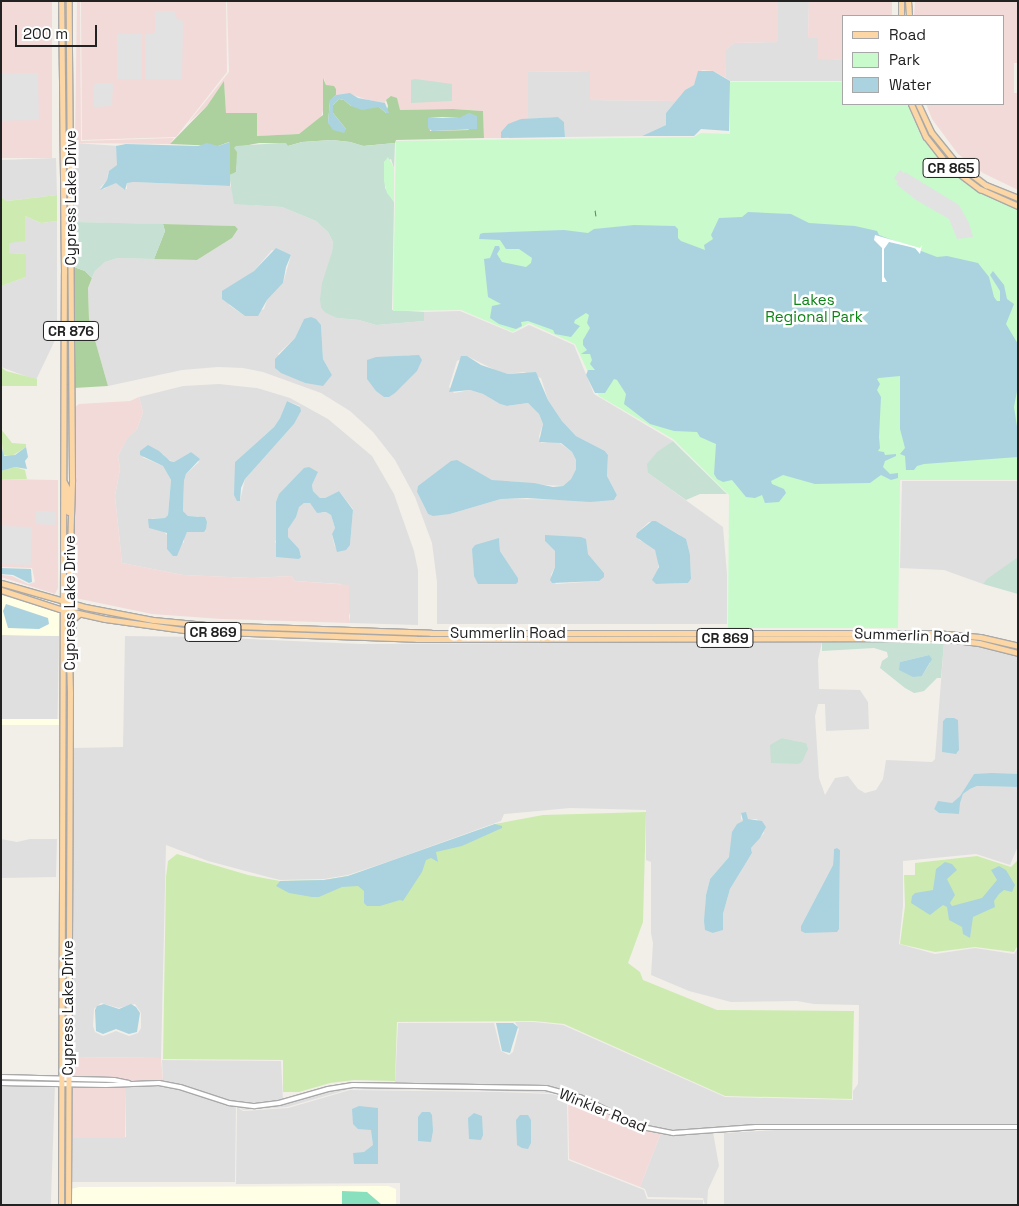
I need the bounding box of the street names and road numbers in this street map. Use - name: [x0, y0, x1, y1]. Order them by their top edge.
- street label: Cypress Lake Drive: [62, 130, 80, 266]
- road number: CR 865: [922, 156, 980, 180]
- road number: CR 876: [42, 320, 100, 342]
- street label: Cypress Lake Drive: [61, 535, 79, 671]
- road number: CR 869: [184, 620, 242, 644]
- street label: Summerlin Road: [450, 624, 566, 642]
- street label: Summerlin Road: [854, 624, 970, 646]
- road number: CR 869: [696, 626, 754, 650]
- street label: Cypress Lake Drive: [59, 940, 77, 1076]
- street label: Winkler Road: [557, 1084, 649, 1136]

